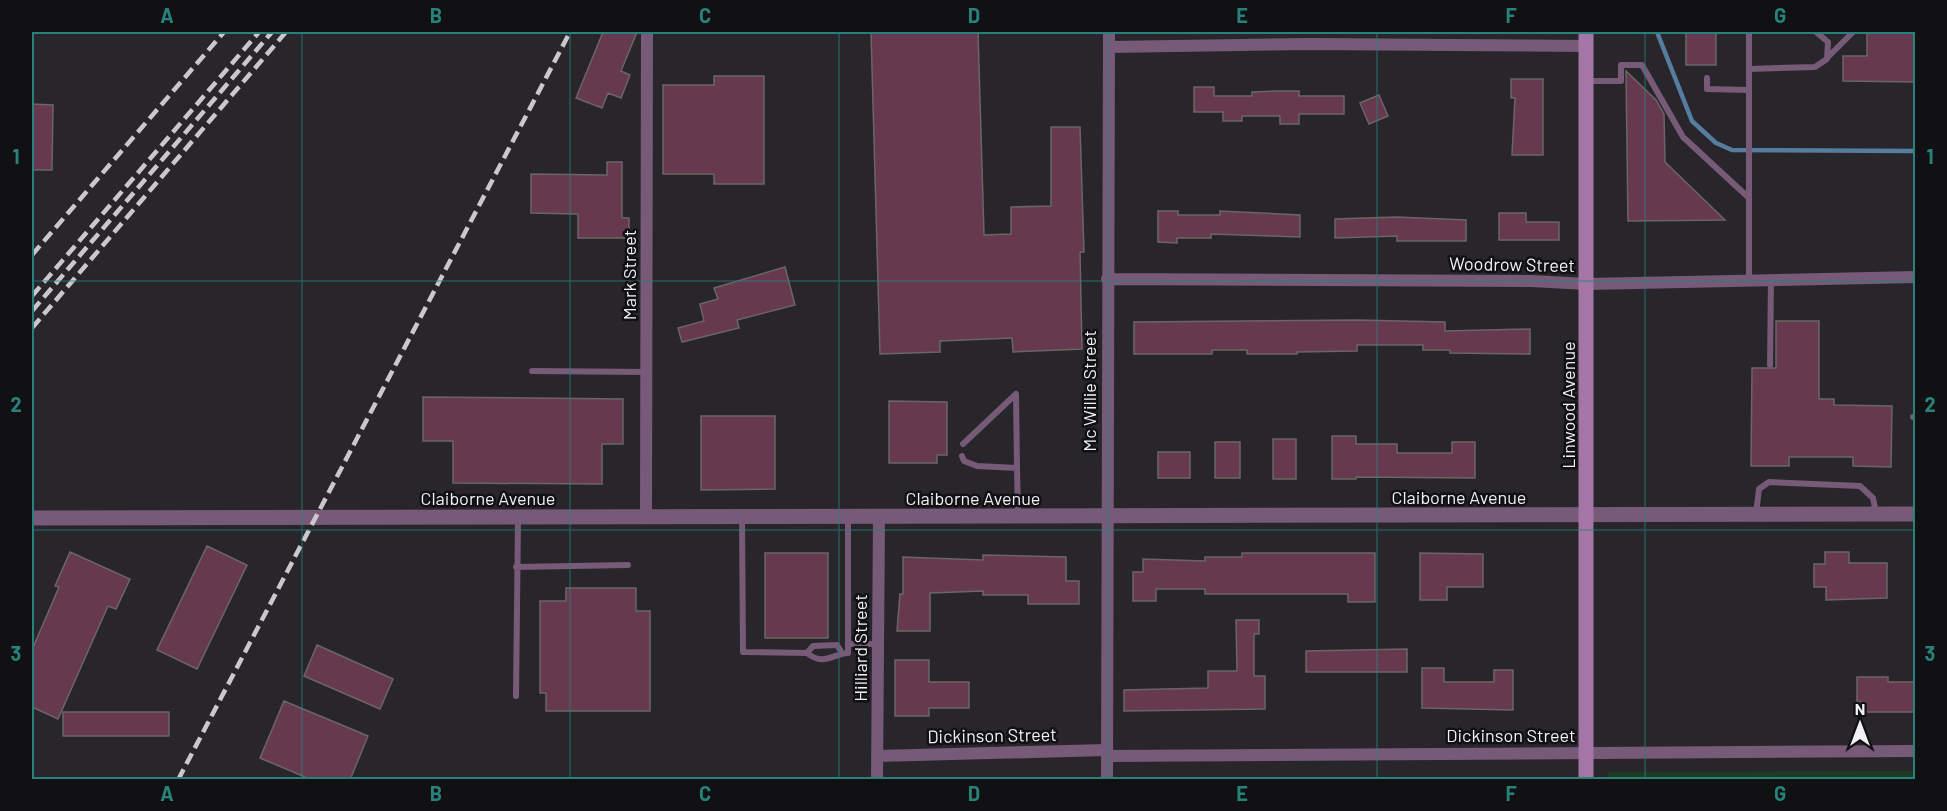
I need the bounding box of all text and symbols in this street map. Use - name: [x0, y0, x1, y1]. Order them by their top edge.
- text: A: [160, 3, 174, 27]
- text: B: [430, 3, 442, 27]
- text: C: [699, 3, 711, 27]
- text: D: [968, 3, 980, 27]
- text: E: [1236, 3, 1248, 27]
- text: F: [1505, 3, 1517, 27]
- text: G: [1774, 3, 1786, 27]
- text: 1: [12, 144, 20, 168]
- text: 1: [1926, 144, 1934, 168]
- street label: Mark Street: [618, 230, 640, 320]
- street label: Woodrow Street: [1449, 252, 1575, 276]
- street label: Mc Willie Street: [1078, 330, 1100, 452]
- street label: Linwood Avenue: [1557, 341, 1579, 469]
- text: 2: [10, 392, 22, 416]
- text: 2: [1924, 392, 1936, 416]
- street label: Claiborne Avenue: [1392, 486, 1526, 508]
- street label: Claiborne Avenue: [421, 487, 555, 509]
- street label: Claiborne Avenue: [906, 487, 1040, 509]
- street label: Hilliard Street: [849, 594, 871, 702]
- text: 3: [11, 641, 21, 665]
- text: 3: [1925, 641, 1935, 665]
- north arrow: [1830, 694, 1890, 754]
- text: N: [1855, 699, 1865, 718]
- street label: Dickinson Street: [927, 723, 1057, 747]
- street label: Dickinson Street: [1446, 724, 1576, 746]
- text: A: [160, 781, 174, 805]
- text: B: [430, 781, 442, 805]
- text: C: [699, 781, 711, 805]
- text: D: [968, 781, 980, 805]
- text: E: [1236, 781, 1248, 805]
- text: F: [1505, 781, 1517, 805]
- text: G: [1774, 781, 1786, 805]

